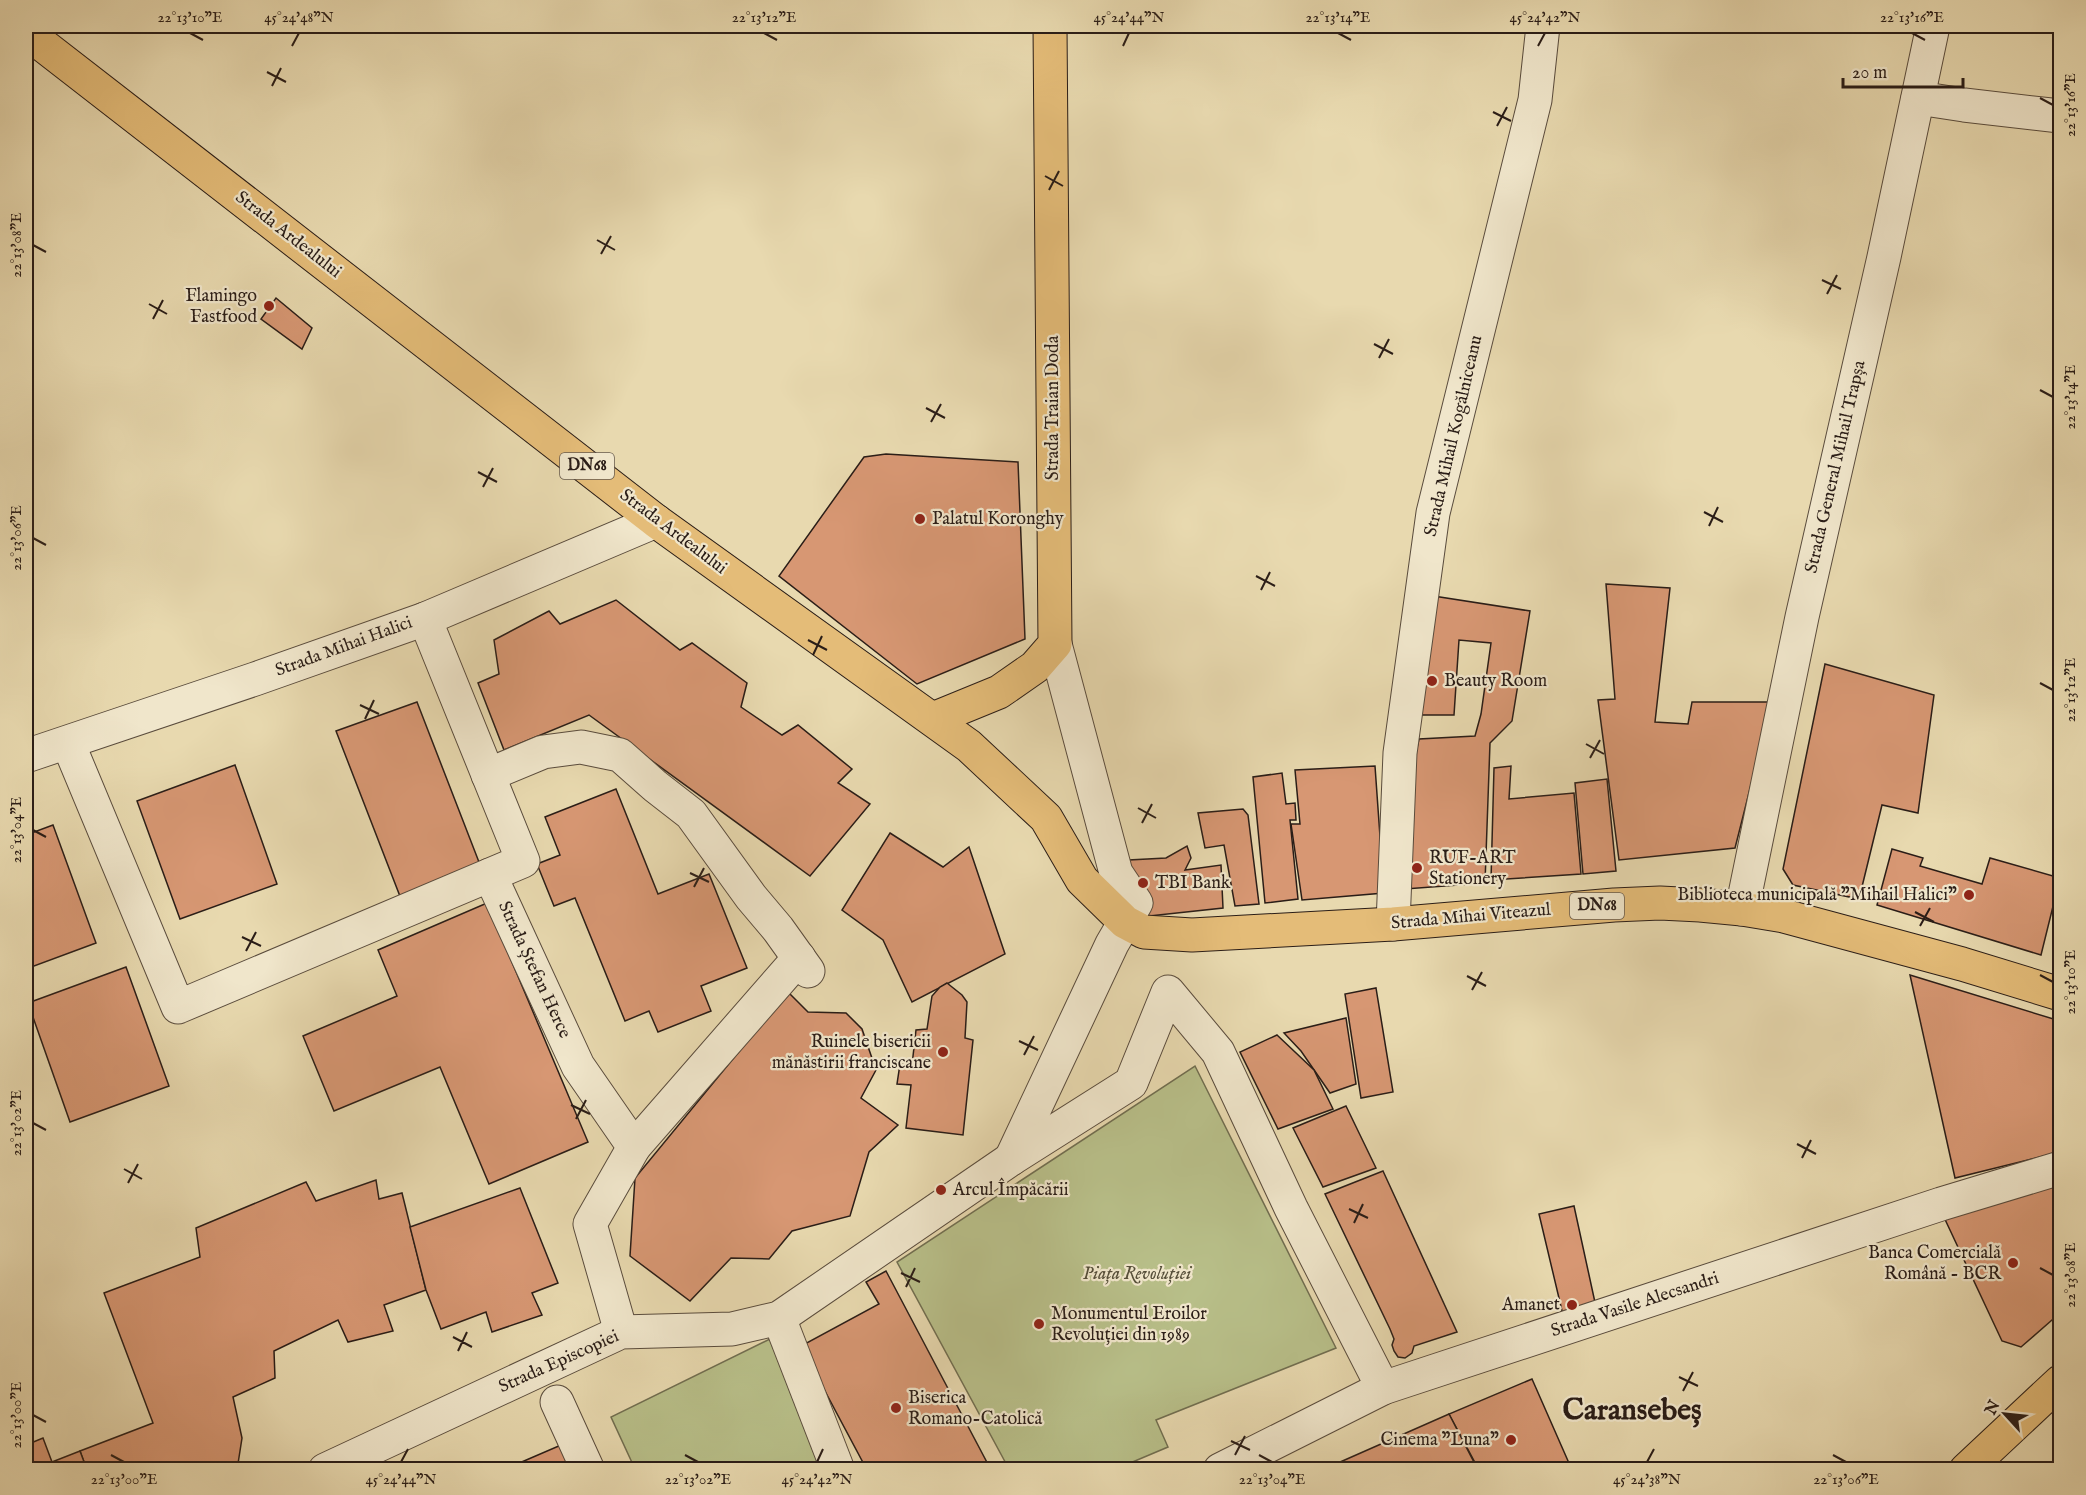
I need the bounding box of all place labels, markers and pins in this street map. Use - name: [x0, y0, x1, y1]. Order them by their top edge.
- place label: Flamingo Fastfood: [185, 285, 257, 329]
- marker: Flamingo Fastfood: [262, 299, 276, 313]
- place label: Palatul Koronghy: [932, 508, 1064, 531]
- marker: Palatul Koronghy: [913, 512, 927, 526]
- place label: Beauty Room: [1444, 670, 1547, 693]
- marker: Beauty Room: [1425, 674, 1439, 688]
- place label: RUF-ART Stationery: [1429, 847, 1516, 891]
- marker: RUF-ART Stationery: [1410, 861, 1424, 875]
- place label: TBI Bank: [1155, 872, 1231, 895]
- marker: TBI Bank: [1136, 876, 1150, 890]
- place label: Biblioteca municipală "Mihail Halici": [1677, 884, 1957, 907]
- marker: Biblioteca municipală "Mihail Halici": [1962, 888, 1976, 902]
- place label: Ruinele bisericii mănăstirii franciscane: [772, 1031, 931, 1075]
- marker: Ruinele bisericii mănăstirii franciscane: [936, 1045, 950, 1059]
- place label: Arcul Împăcării: [952, 1177, 1069, 1202]
- marker: Arcul Împăcării: [934, 1183, 948, 1197]
- place label: Banca Comercială Română - BCR: [1868, 1242, 2002, 1286]
- marker: Banca Comercială Română - BCR: [2006, 1256, 2020, 1270]
- place label: Amanet: [1501, 1294, 1560, 1317]
- marker: Amanet: [1565, 1298, 1579, 1312]
- place label: Monumentul Eroilor Revoluției din 1989: [1051, 1303, 1207, 1347]
- marker: Monumentul Eroilor Revoluției din 1989: [1032, 1317, 1046, 1331]
- place label: Biserica Romano-Catolică: [908, 1387, 1042, 1431]
- marker: Biserica Romano-Catolică: [889, 1401, 903, 1415]
- place label: Cinema "Luna": [1381, 1429, 1499, 1452]
- marker: Cinema "Luna": [1504, 1433, 1518, 1447]

